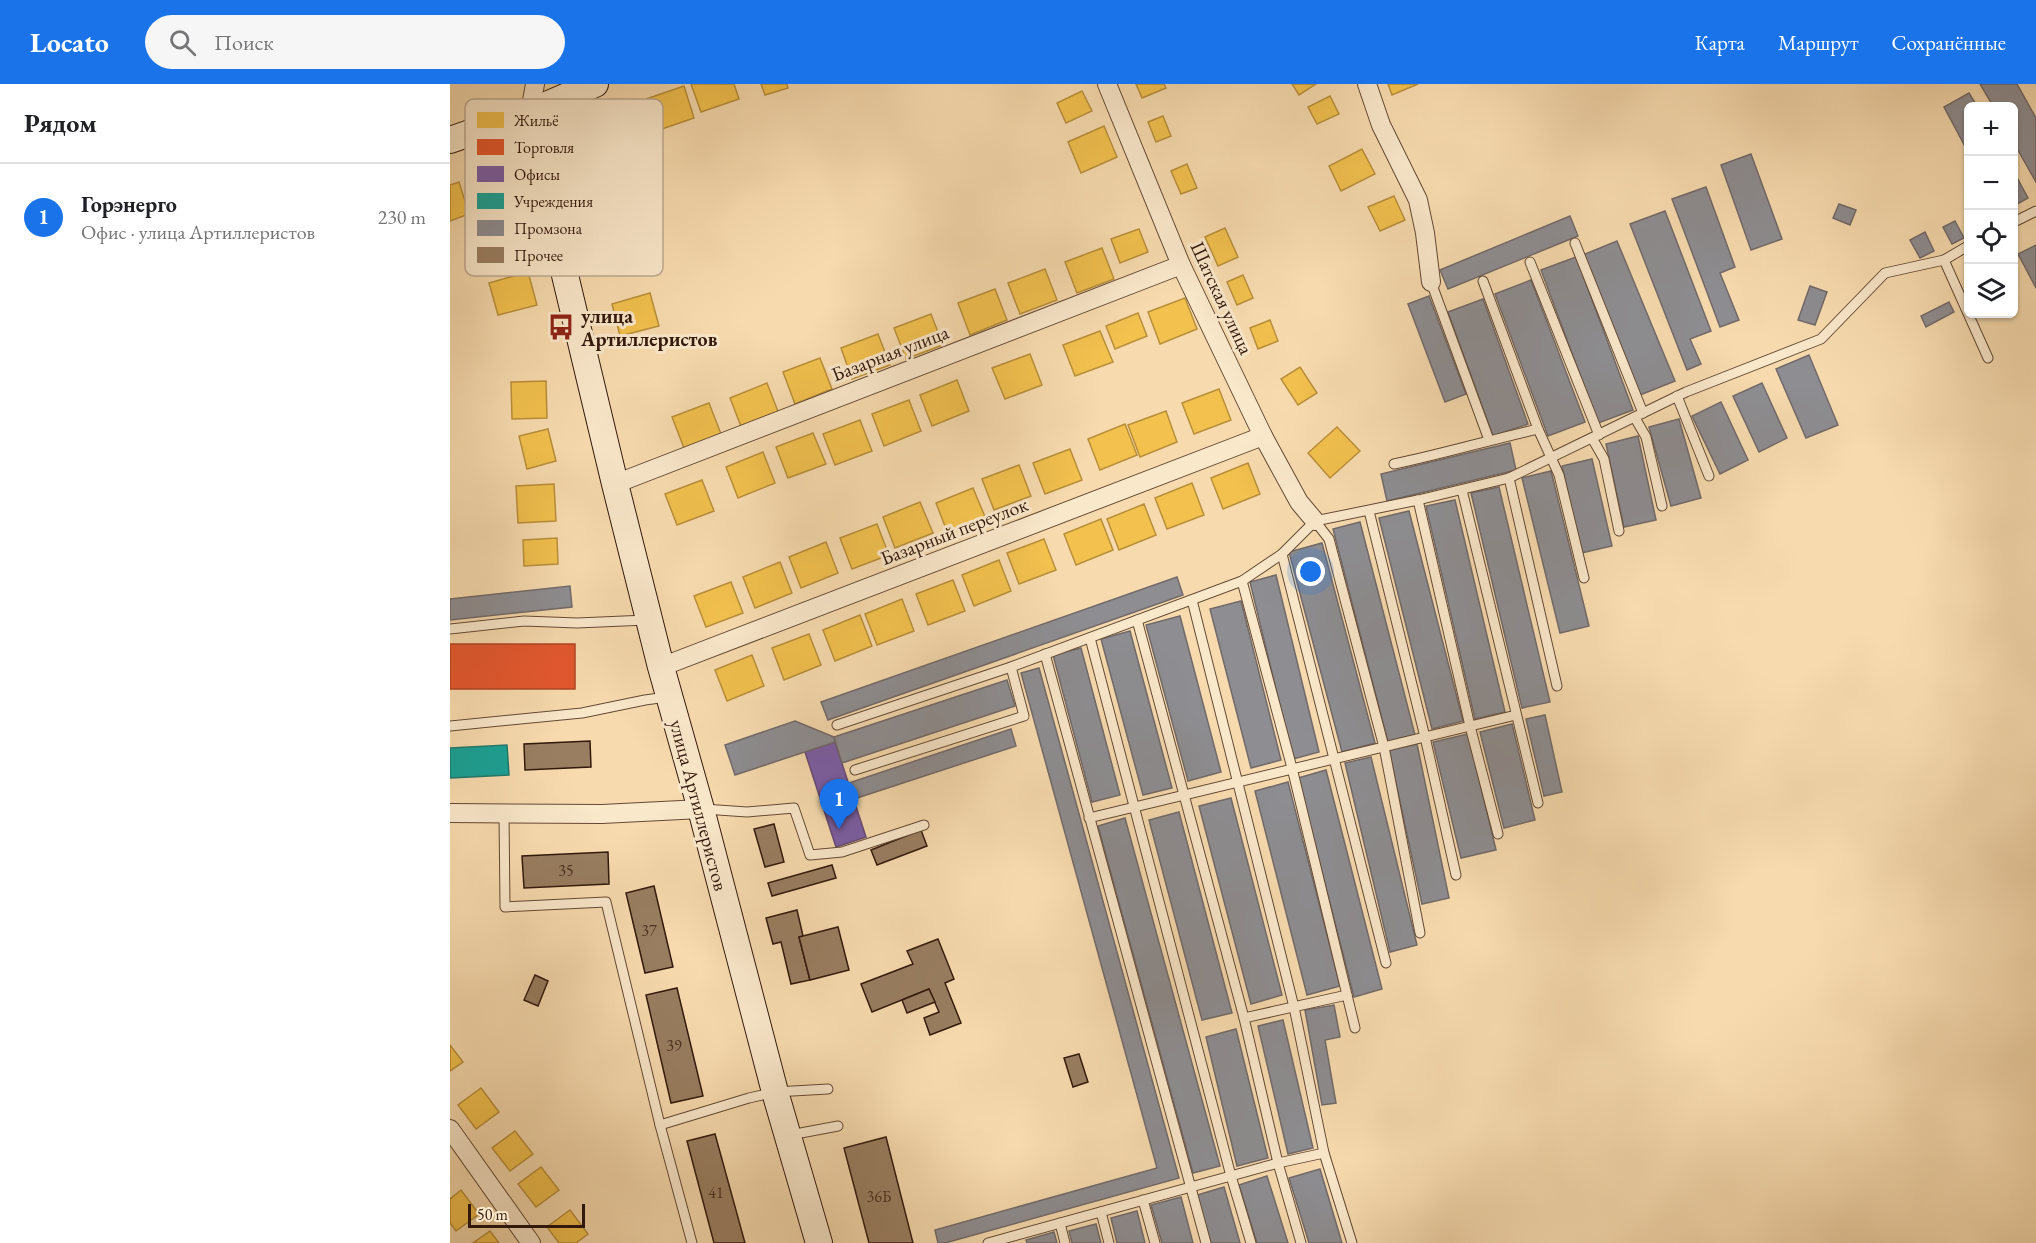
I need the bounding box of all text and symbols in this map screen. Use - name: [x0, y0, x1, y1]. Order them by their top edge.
- search box: [145, 15, 565, 69]
- text: Locato: [30, 24, 109, 60]
- icon: search: [166, 26, 199, 59]
- text: Поиск: [214, 28, 274, 57]
- text: Карта: [1695, 29, 1745, 56]
- text: Маршрут: [1778, 29, 1859, 56]
- text: Сохранённые: [1892, 29, 2006, 56]
- legend: [465, 99, 663, 276]
- map controls: [1964, 102, 2018, 318]
- button: +: [1964, 102, 2018, 156]
- text: Рядом: [24, 106, 97, 140]
- text: Жильё: [513, 110, 559, 131]
- text: Торговля: [514, 137, 574, 158]
- button: −: [1964, 156, 2018, 210]
- text: Офисы: [514, 164, 560, 185]
- text: Горэнерго: [81, 190, 177, 219]
- text: Учреждения: [513, 191, 593, 212]
- text: 1: [38, 204, 49, 230]
- text: 230 m: [378, 204, 426, 230]
- button: locate: [1964, 210, 2018, 264]
- text: Промзона: [514, 218, 583, 239]
- text: Офис · улица Артиллеристов: [81, 219, 315, 245]
- street label: Шатская улица: [1185, 237, 1259, 359]
- text: Прочее: [514, 245, 563, 266]
- button: layers: [1964, 264, 2018, 318]
- place label: улица Артиллеристов: [580, 303, 718, 352]
- bus stop icon: улица Артиллеристов: [546, 312, 576, 342]
- street label: Базарная улица: [828, 319, 952, 387]
- street label: Базарный переулок: [876, 491, 1032, 571]
- your location: [1296, 557, 1325, 586]
- street label: улица Артиллеристов: [664, 716, 734, 894]
- pin: 1: [820, 780, 858, 829]
- house number: 35: [558, 860, 574, 881]
- house number: 37: [641, 920, 657, 941]
- house number: 39: [666, 1035, 682, 1056]
- house number: 41: [708, 1182, 724, 1203]
- house number: 36Б: [867, 1186, 891, 1207]
- scale bar: [468, 1201, 585, 1228]
- text: 50 m: [477, 1204, 508, 1225]

